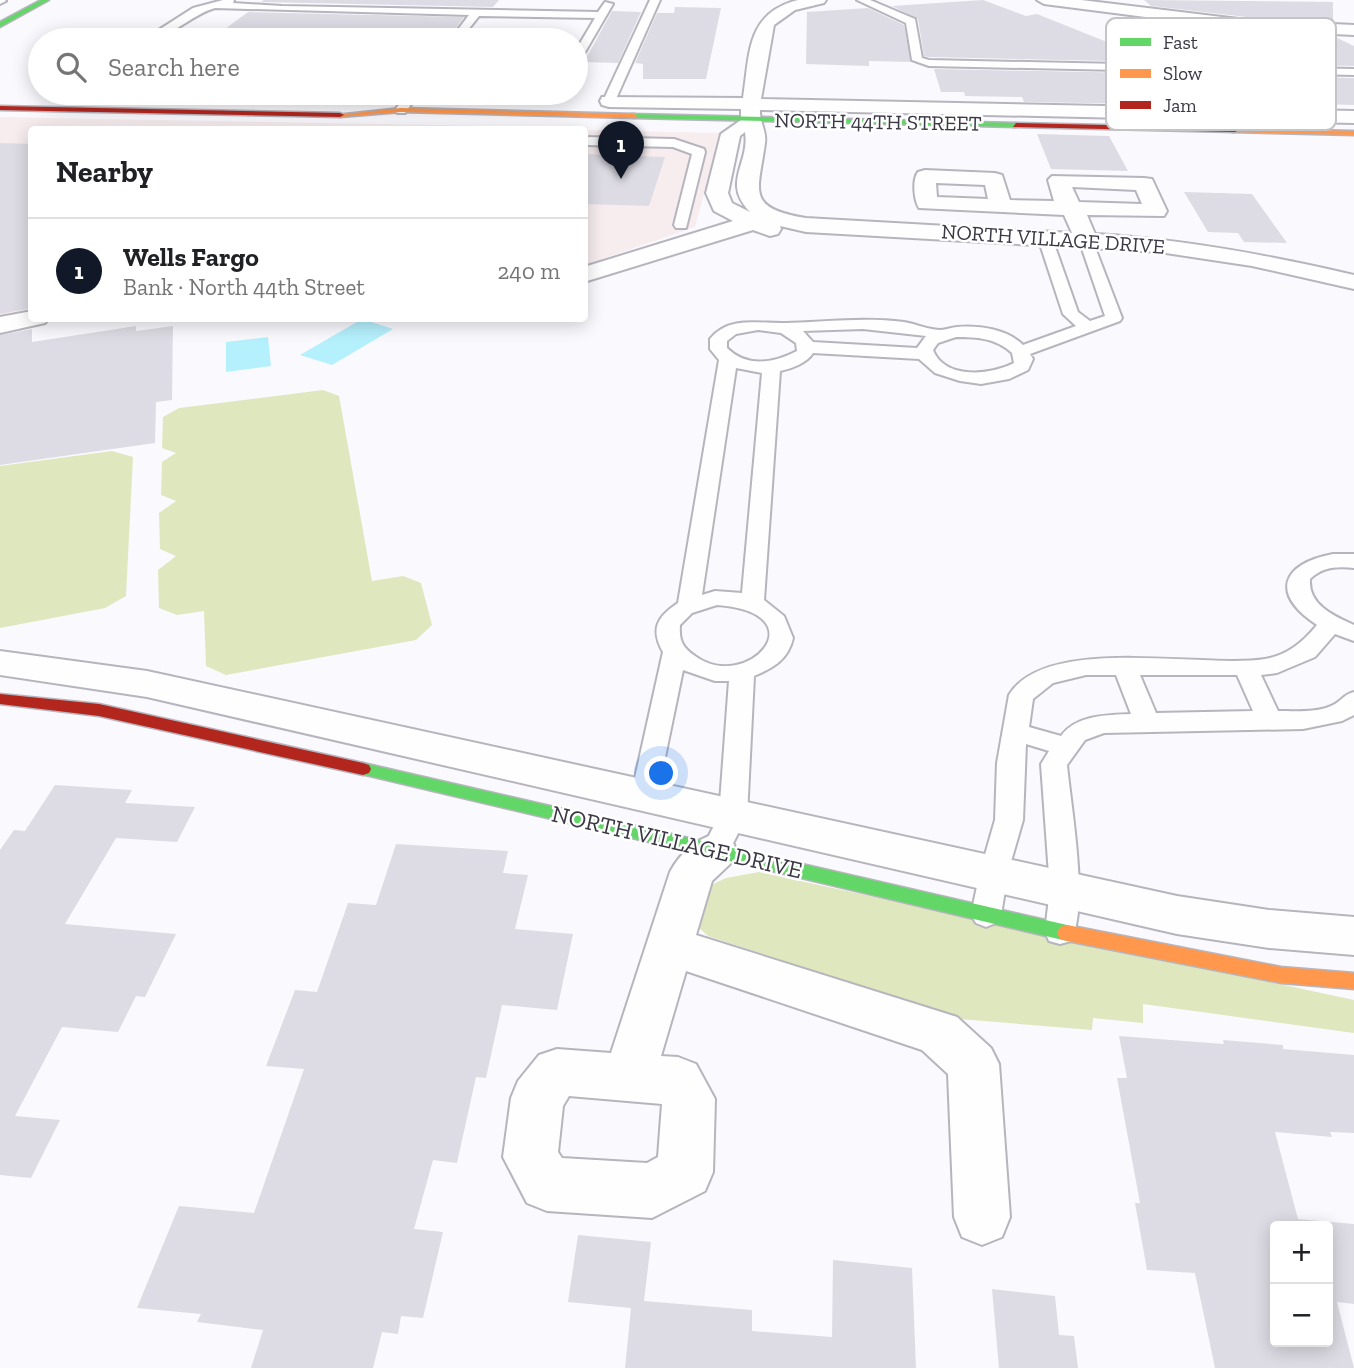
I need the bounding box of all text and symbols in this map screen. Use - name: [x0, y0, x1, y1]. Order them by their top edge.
- legend: [1106, 18, 1336, 130]
- search box: [28, 28, 588, 105]
- text: Fast: [1163, 31, 1198, 54]
- icon: search: [52, 48, 90, 86]
- text: Search here: [108, 51, 240, 83]
- text: Slow: [1163, 62, 1203, 85]
- text: Jam: [1163, 94, 1197, 117]
- street label: NORTH 44TH STREET: [774, 107, 982, 136]
- pin: 1: [598, 121, 644, 179]
- text: Nearby: [56, 154, 153, 190]
- street label: NORTH VILLAGE DRIVE: [940, 218, 1166, 259]
- text: Wells Fargo: [123, 241, 259, 273]
- text: 1: [74, 257, 84, 285]
- text: 240 m: [497, 257, 560, 285]
- text: Bank · North 44th Street: [123, 273, 365, 301]
- your location: [644, 756, 678, 790]
- street label: NORTH VILLAGE DRIVE: [549, 799, 805, 884]
- map controls: [1270, 1221, 1333, 1347]
- button: +: [1270, 1221, 1333, 1284]
- button: −: [1270, 1284, 1333, 1347]

